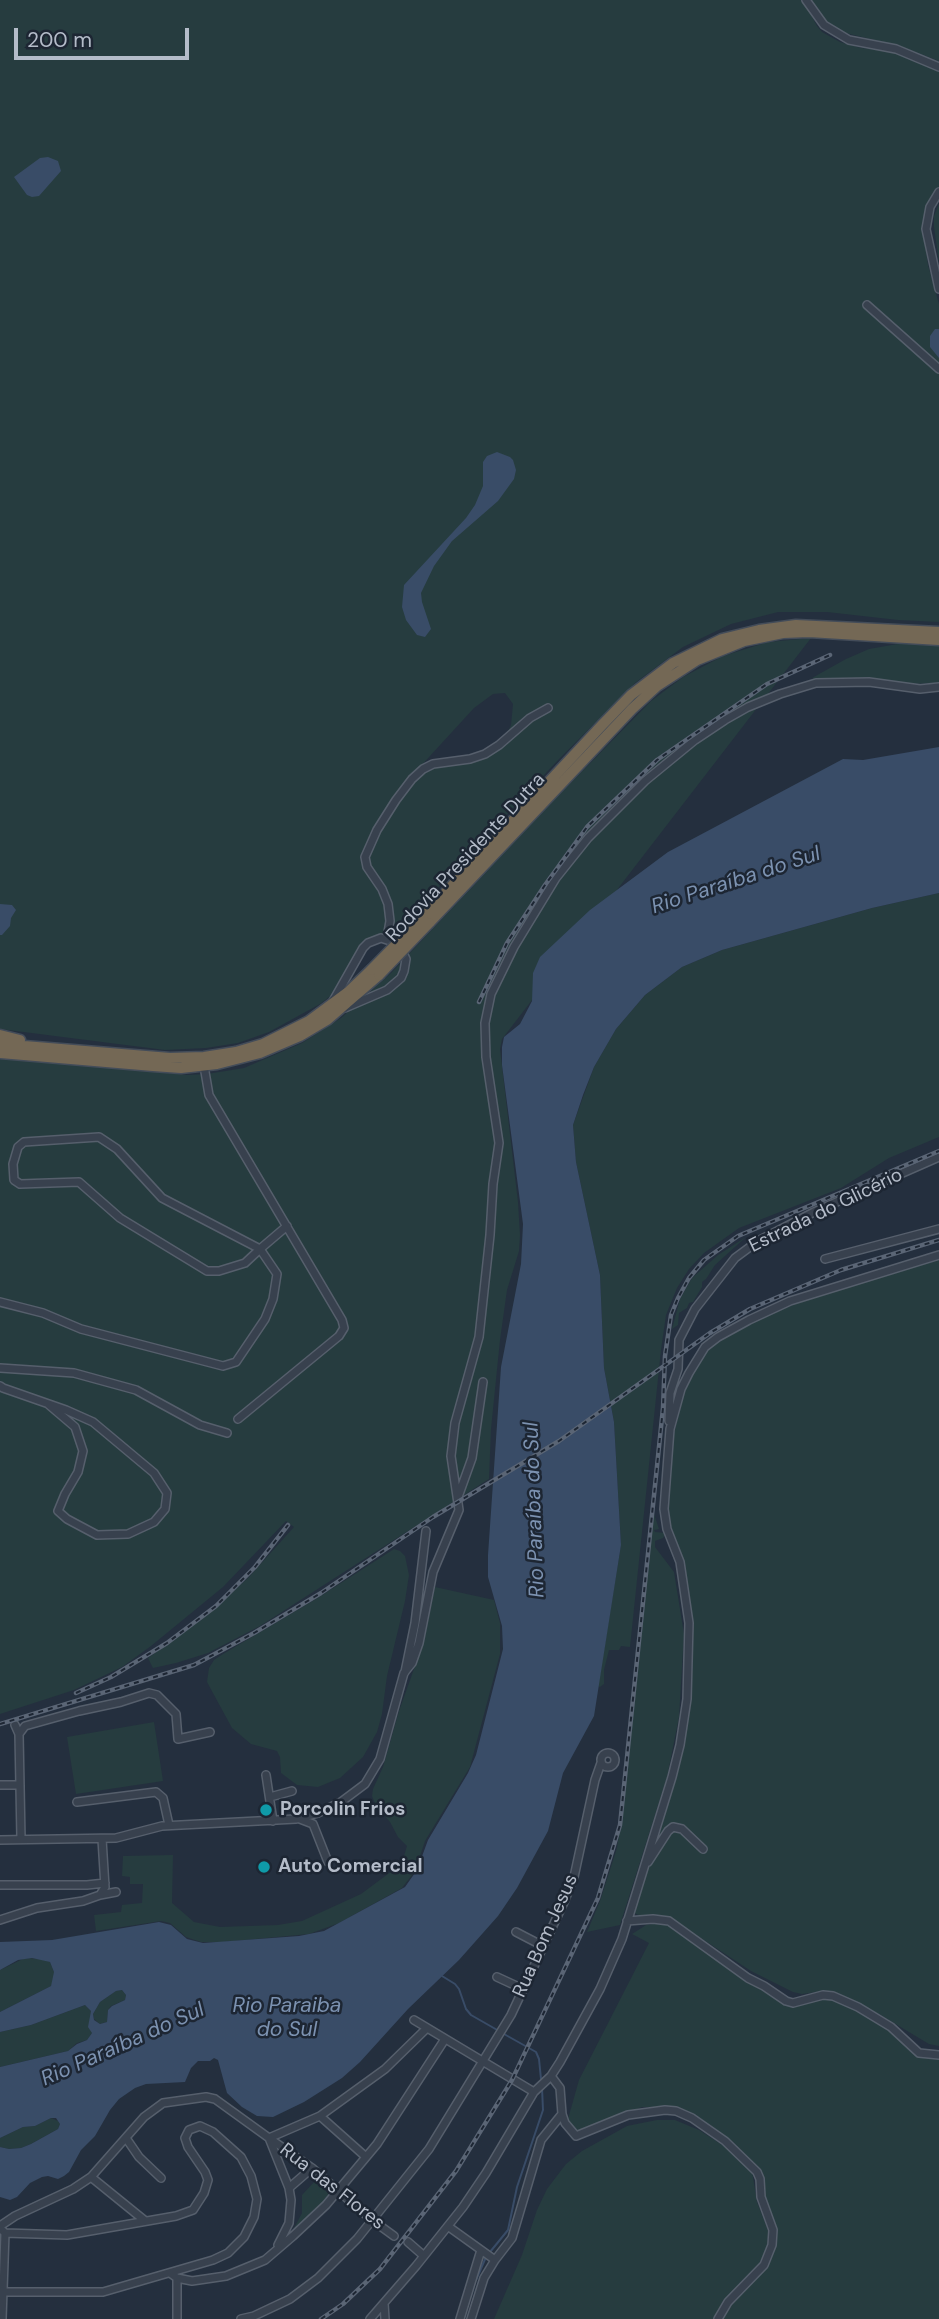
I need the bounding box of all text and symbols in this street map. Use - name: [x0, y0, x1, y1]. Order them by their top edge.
- scale bar: [18, 14, 192, 58]
- text: 200 m: [27, 26, 92, 54]
- street label: Rodovia Presidente Dutra: [382, 769, 550, 947]
- water label: Rio Paraíba do Sul: [648, 842, 824, 920]
- street label: Estrada do Glicério: [746, 1164, 906, 1258]
- water label: Rio Paraíba do Sul: [519, 1422, 551, 1598]
- place label: Porcolin Frios: [280, 1799, 405, 1821]
- marker: Porcolin Frios: [258, 1802, 274, 1818]
- place label: Auto Comercial: [278, 1856, 423, 1878]
- marker: Auto Comercial: [256, 1859, 272, 1875]
- street label: Rua Bom Jesus: [509, 1871, 583, 2001]
- water label: Rio Paraiba do Sul: [233, 1993, 341, 2043]
- water label: Rio Paraíba do Sul: [38, 1998, 208, 2092]
- street label: Rua das Flores: [275, 2139, 389, 2235]

